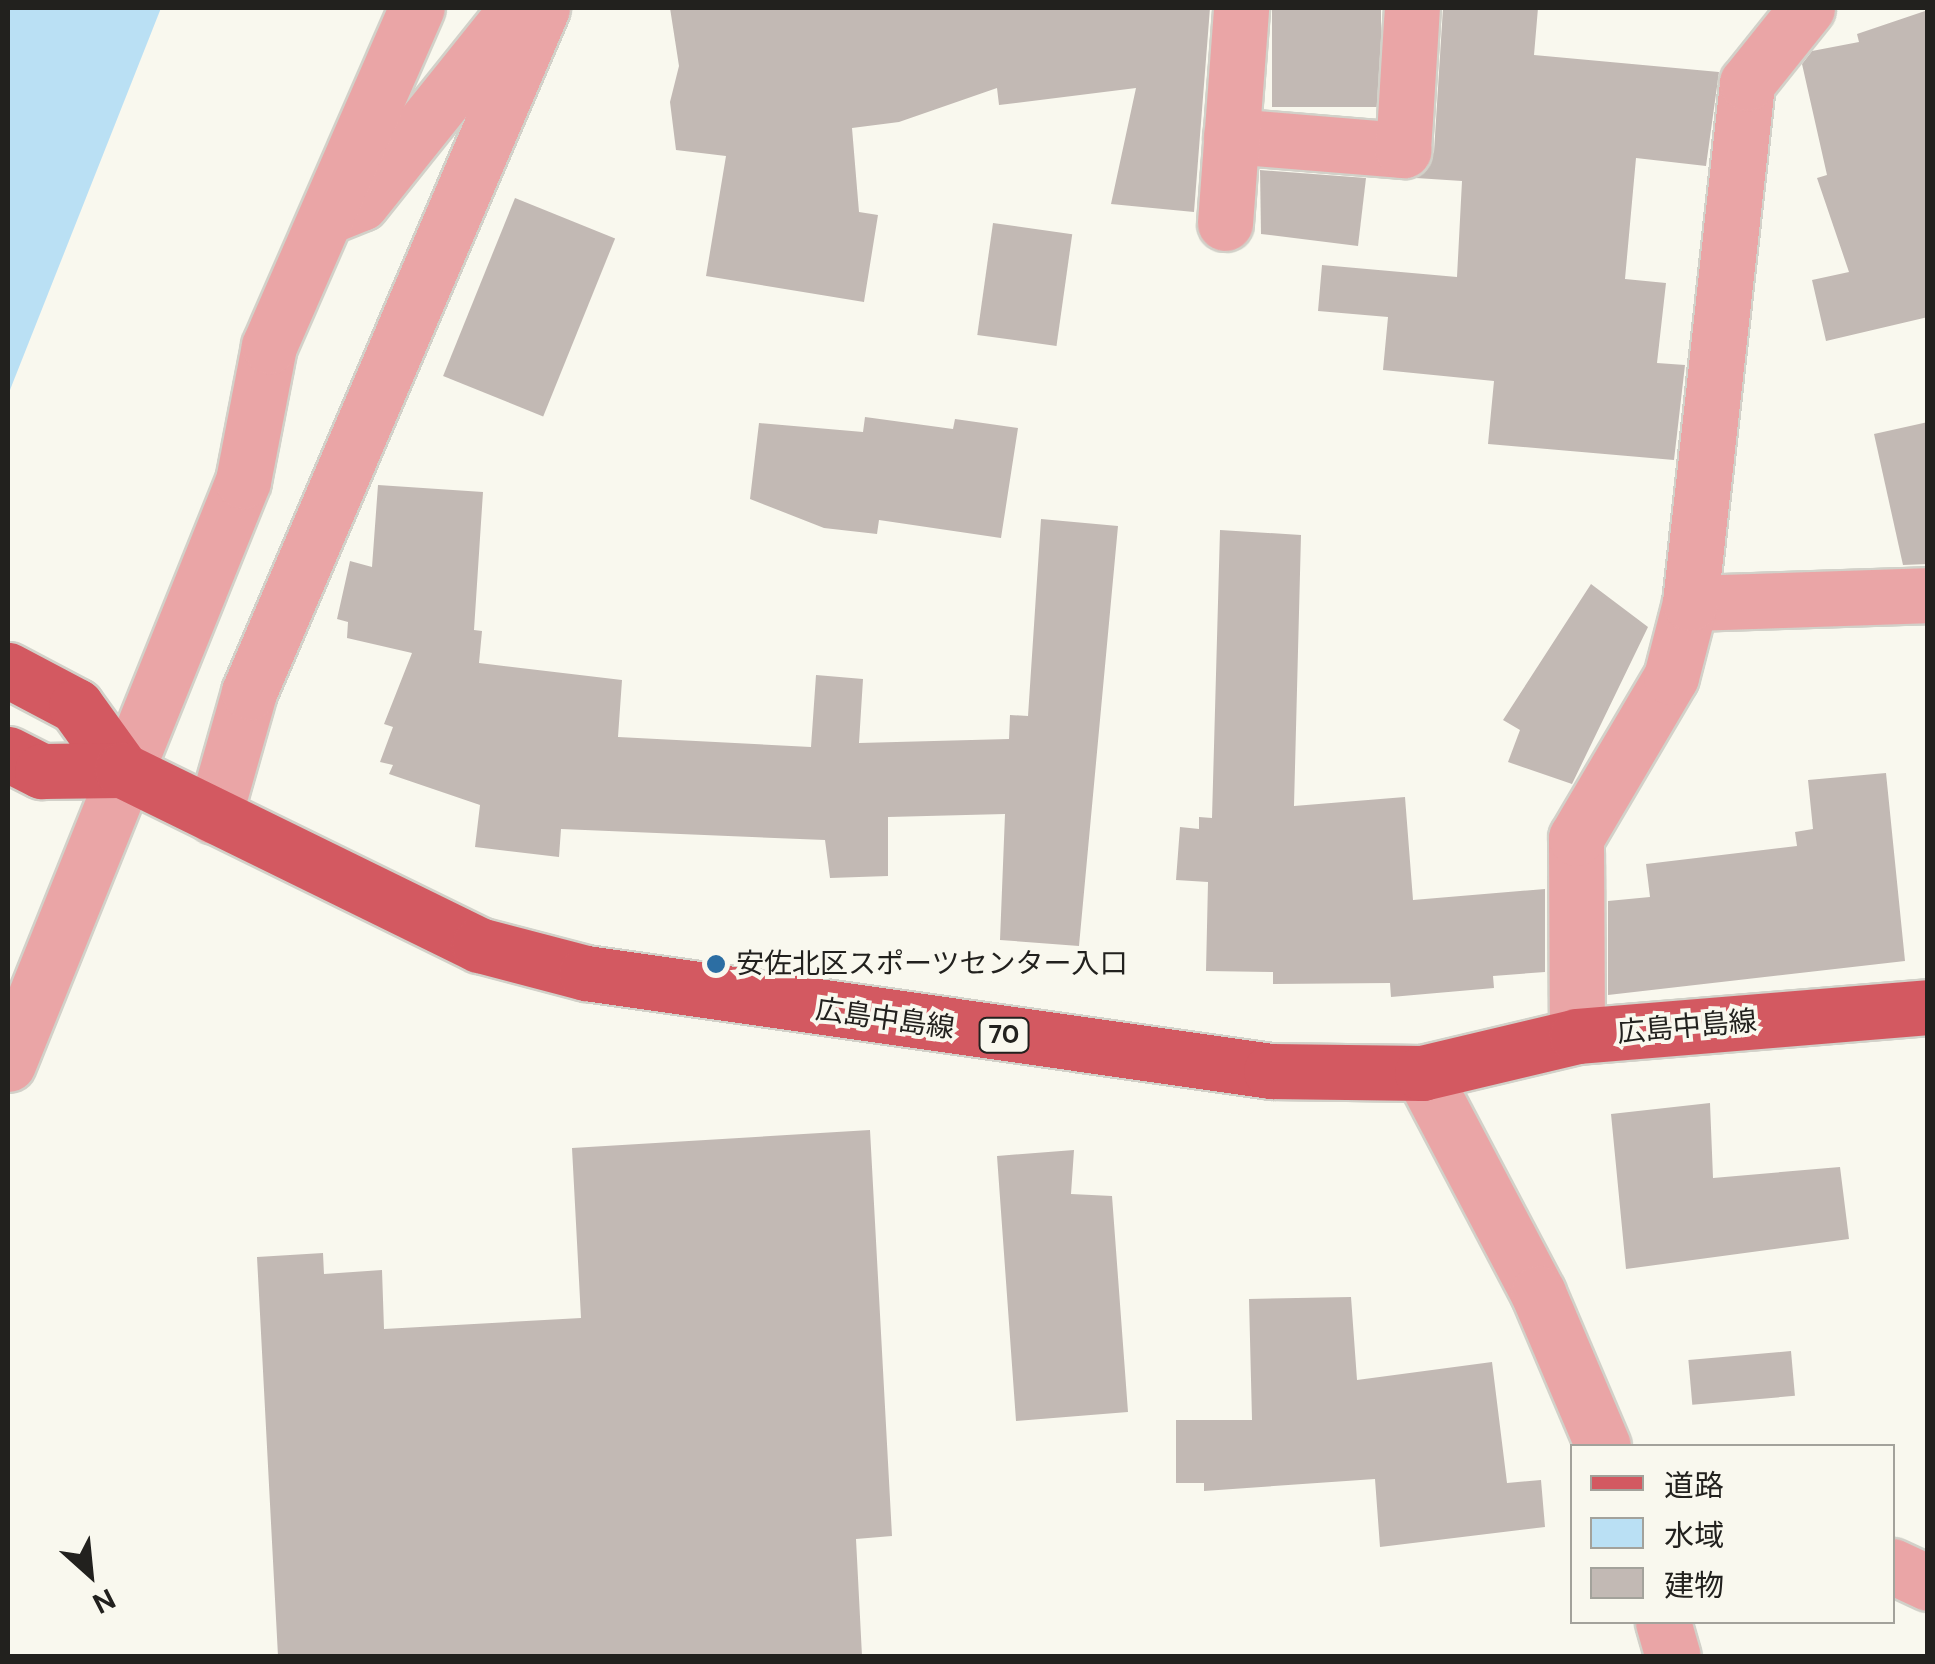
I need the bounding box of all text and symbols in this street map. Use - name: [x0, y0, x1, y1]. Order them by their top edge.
- place label: 安佐北区スポーツセンター入口: [736, 947, 1128, 981]
- marker: 安佐北区スポーツセンター入口: [705, 953, 727, 975]
- street label: 広島中島線: [813, 993, 957, 1045]
- street label: 広島中島線: [1616, 1004, 1758, 1050]
- road number: 70: [976, 1015, 1032, 1055]
- legend: [1570, 1444, 1895, 1624]
- text: 道路: [1664, 1466, 1724, 1505]
- text: 水域: [1664, 1516, 1724, 1555]
- north arrow: [40, 1524, 140, 1624]
- text: 建物: [1664, 1566, 1724, 1605]
- text: N: [86, 1580, 121, 1622]

